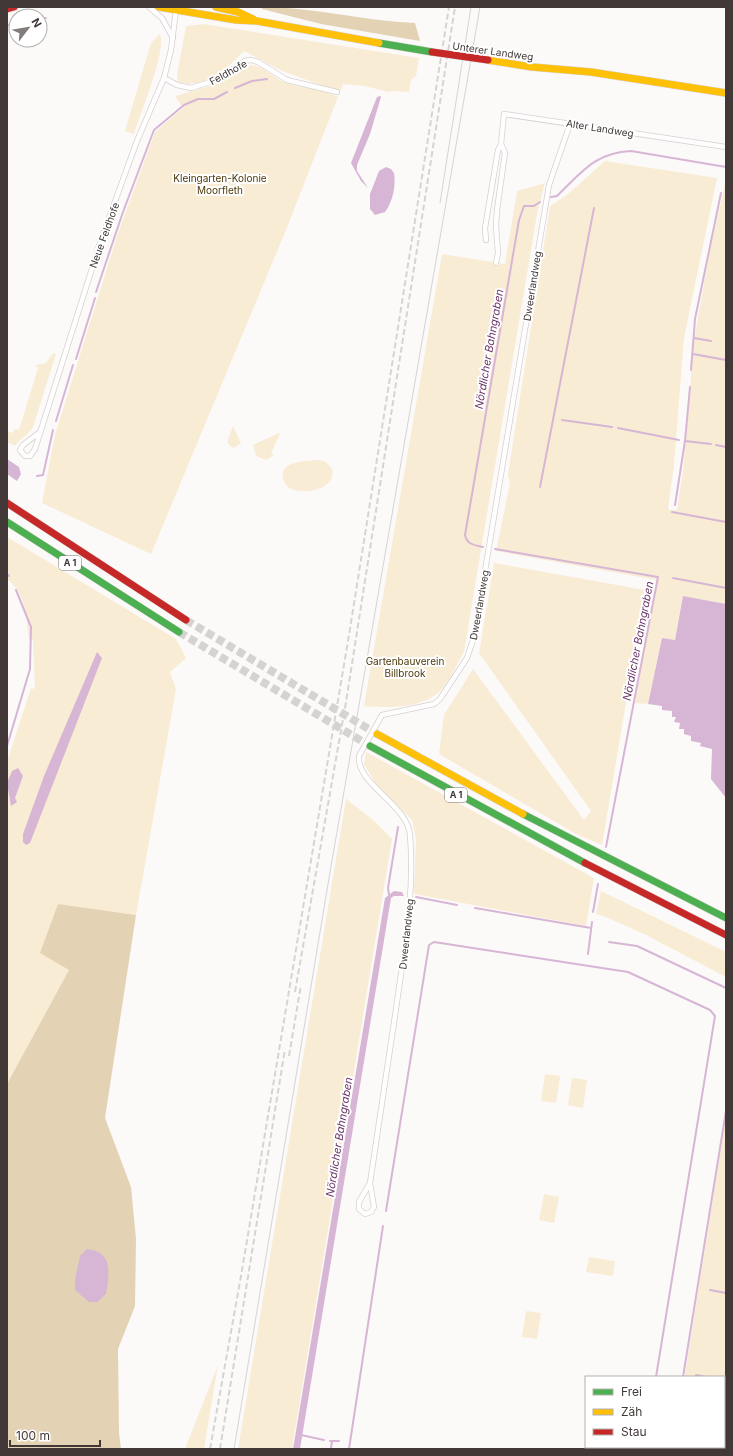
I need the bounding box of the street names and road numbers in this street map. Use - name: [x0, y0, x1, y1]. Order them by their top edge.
- street label: Unterer Landweg: [452, 39, 534, 63]
- street label: Feldhofe: [207, 57, 249, 87]
- street label: Alter Landweg: [565, 117, 635, 139]
- street label: Neue Feldhofe: [87, 200, 121, 269]
- street label: Dweerlandweg: [521, 250, 543, 322]
- road number: A 1: [59, 556, 81, 570]
- street label: Dweerlandweg: [467, 569, 491, 641]
- road number: A 1: [445, 788, 467, 802]
- street label: Dweerlandweg: [396, 898, 416, 970]

